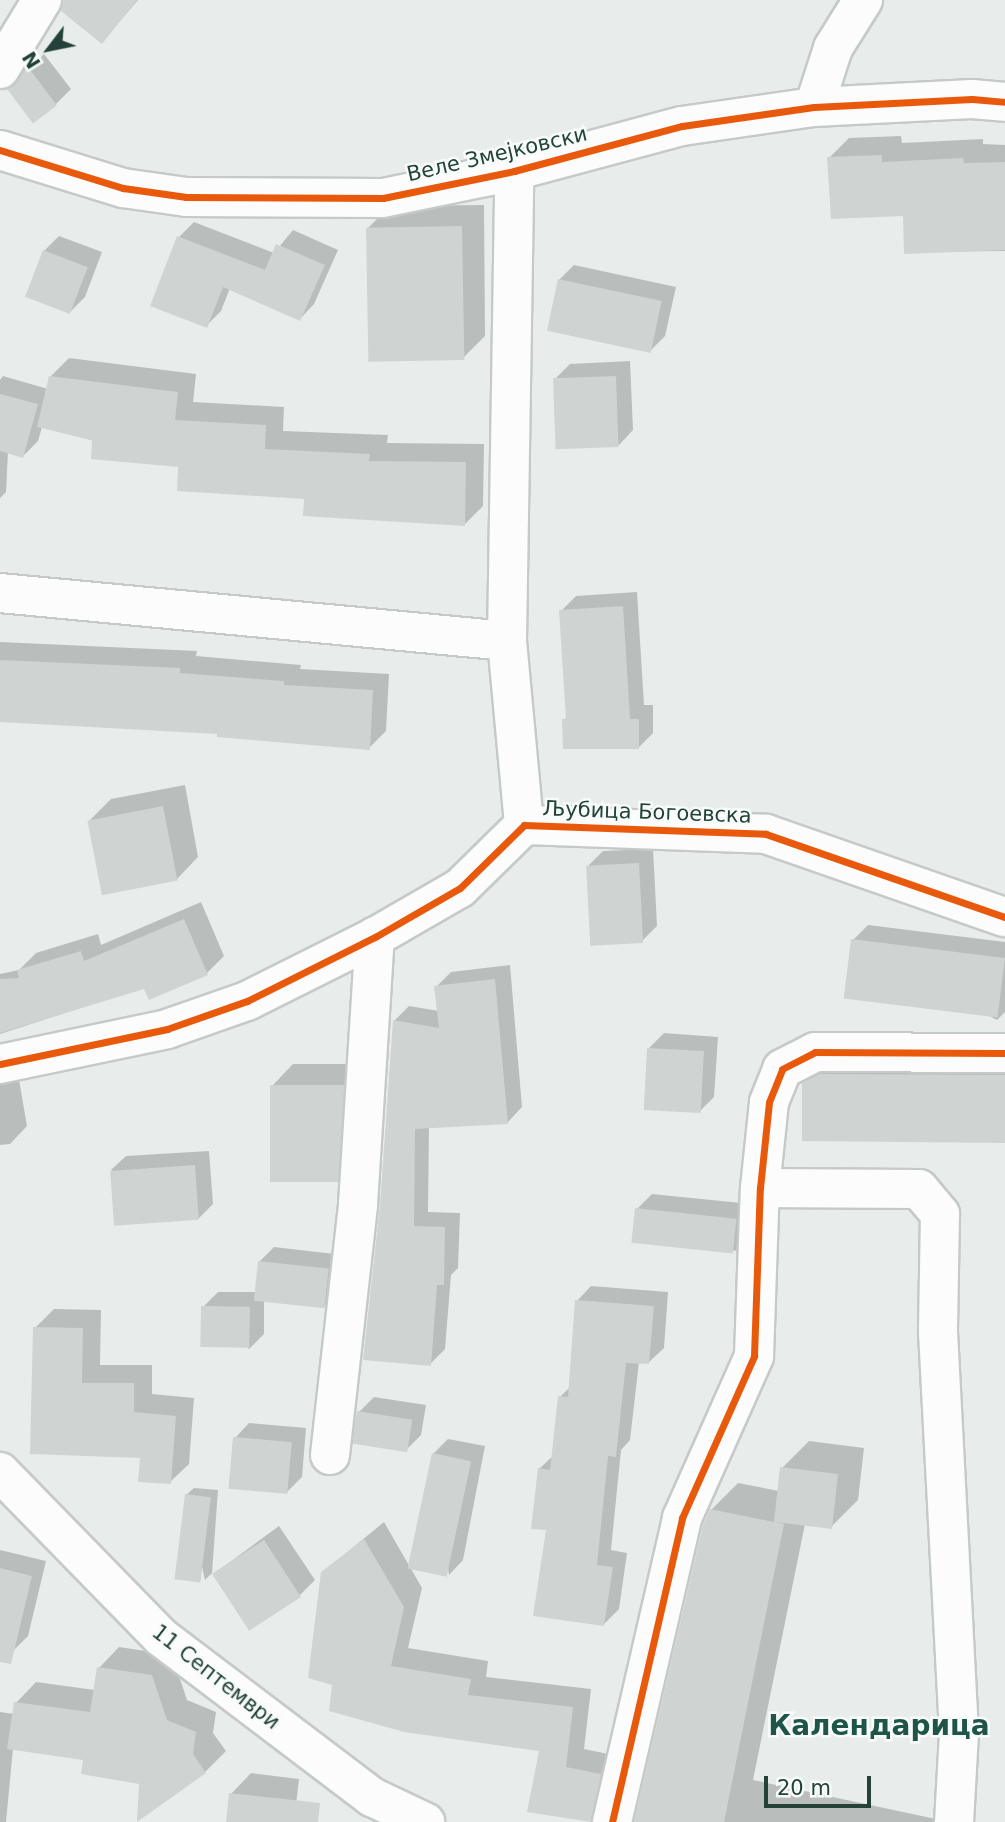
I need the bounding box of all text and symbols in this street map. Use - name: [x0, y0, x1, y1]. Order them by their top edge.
- north arrow: [14, 14, 84, 84]
- text: N: [18, 48, 45, 73]
- street label: Веле Змејковски: [404, 121, 590, 187]
- street label: Љубица Богоевска: [542, 796, 752, 828]
- street label: 11 Септември: [147, 1619, 285, 1735]
- district label: Календарица: [768, 1709, 990, 1743]
- scale bar: [767, 1762, 874, 1806]
- text: 20 m: [777, 1776, 831, 1800]

